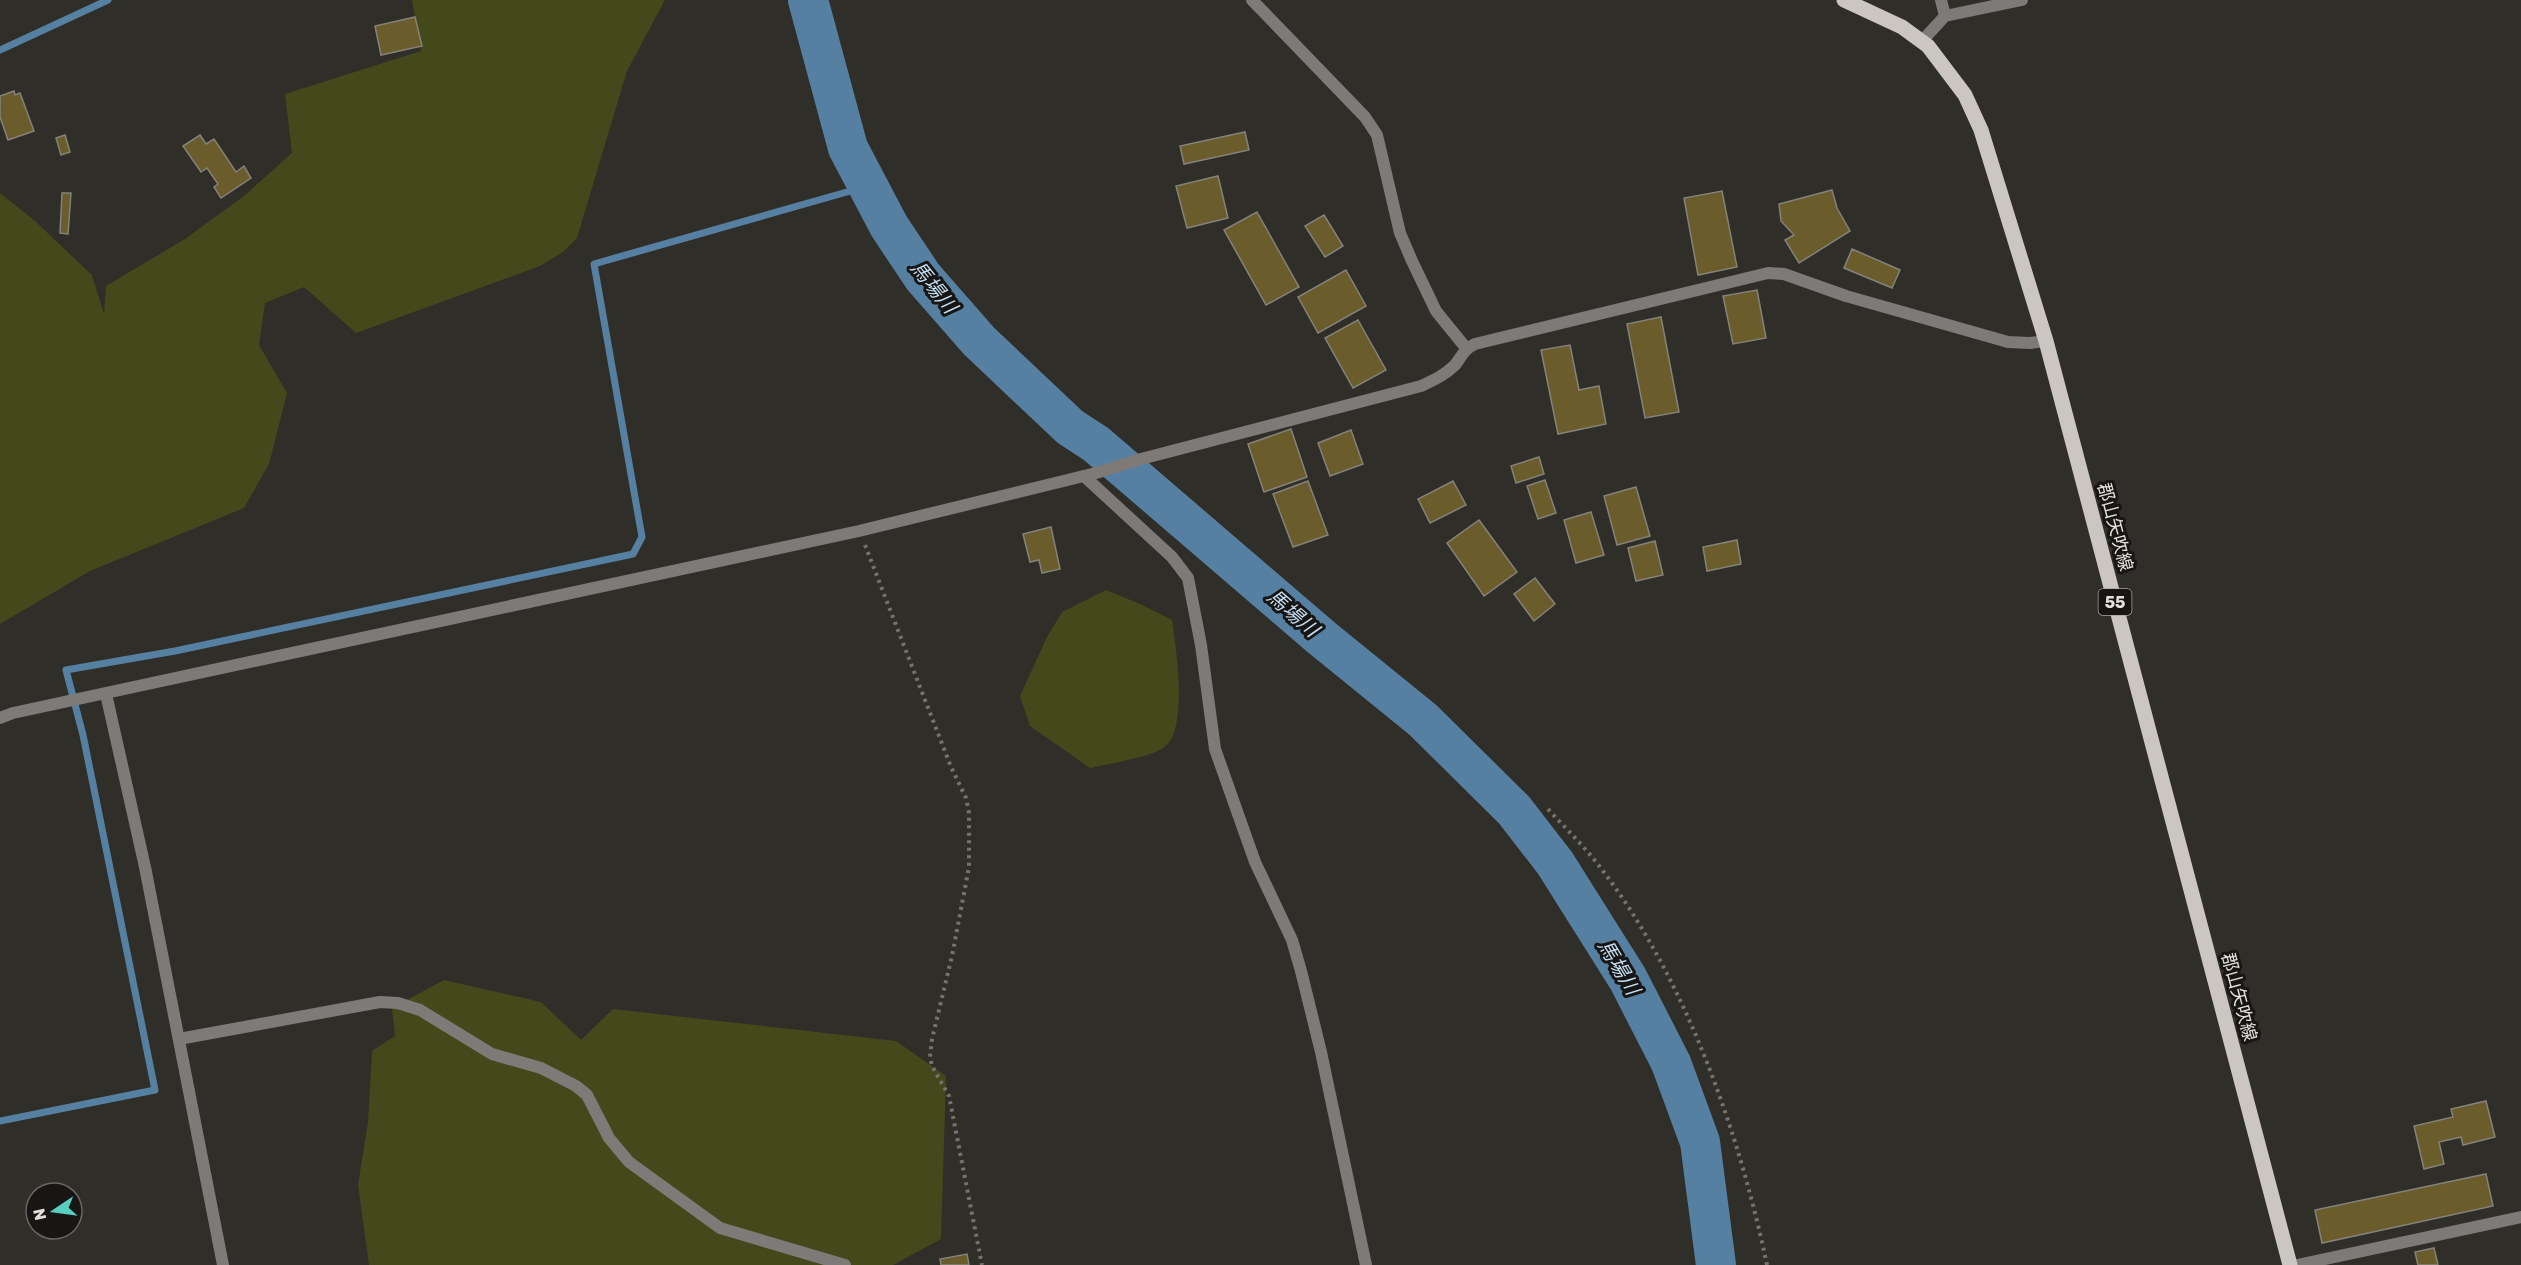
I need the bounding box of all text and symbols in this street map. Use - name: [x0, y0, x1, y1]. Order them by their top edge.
- water label: 馬場川: [906, 256, 963, 319]
- street label: 郡山矢吹線: [2093, 481, 2137, 573]
- water label: 馬場川: [1262, 584, 1325, 643]
- road number: 55: [2098, 589, 2132, 615]
- water label: 馬場川: [1593, 935, 1646, 1001]
- street label: 郡山矢吹線: [2217, 951, 2261, 1043]
- north arrow: [24, 1181, 84, 1241]
- text: N: [29, 1207, 50, 1222]

